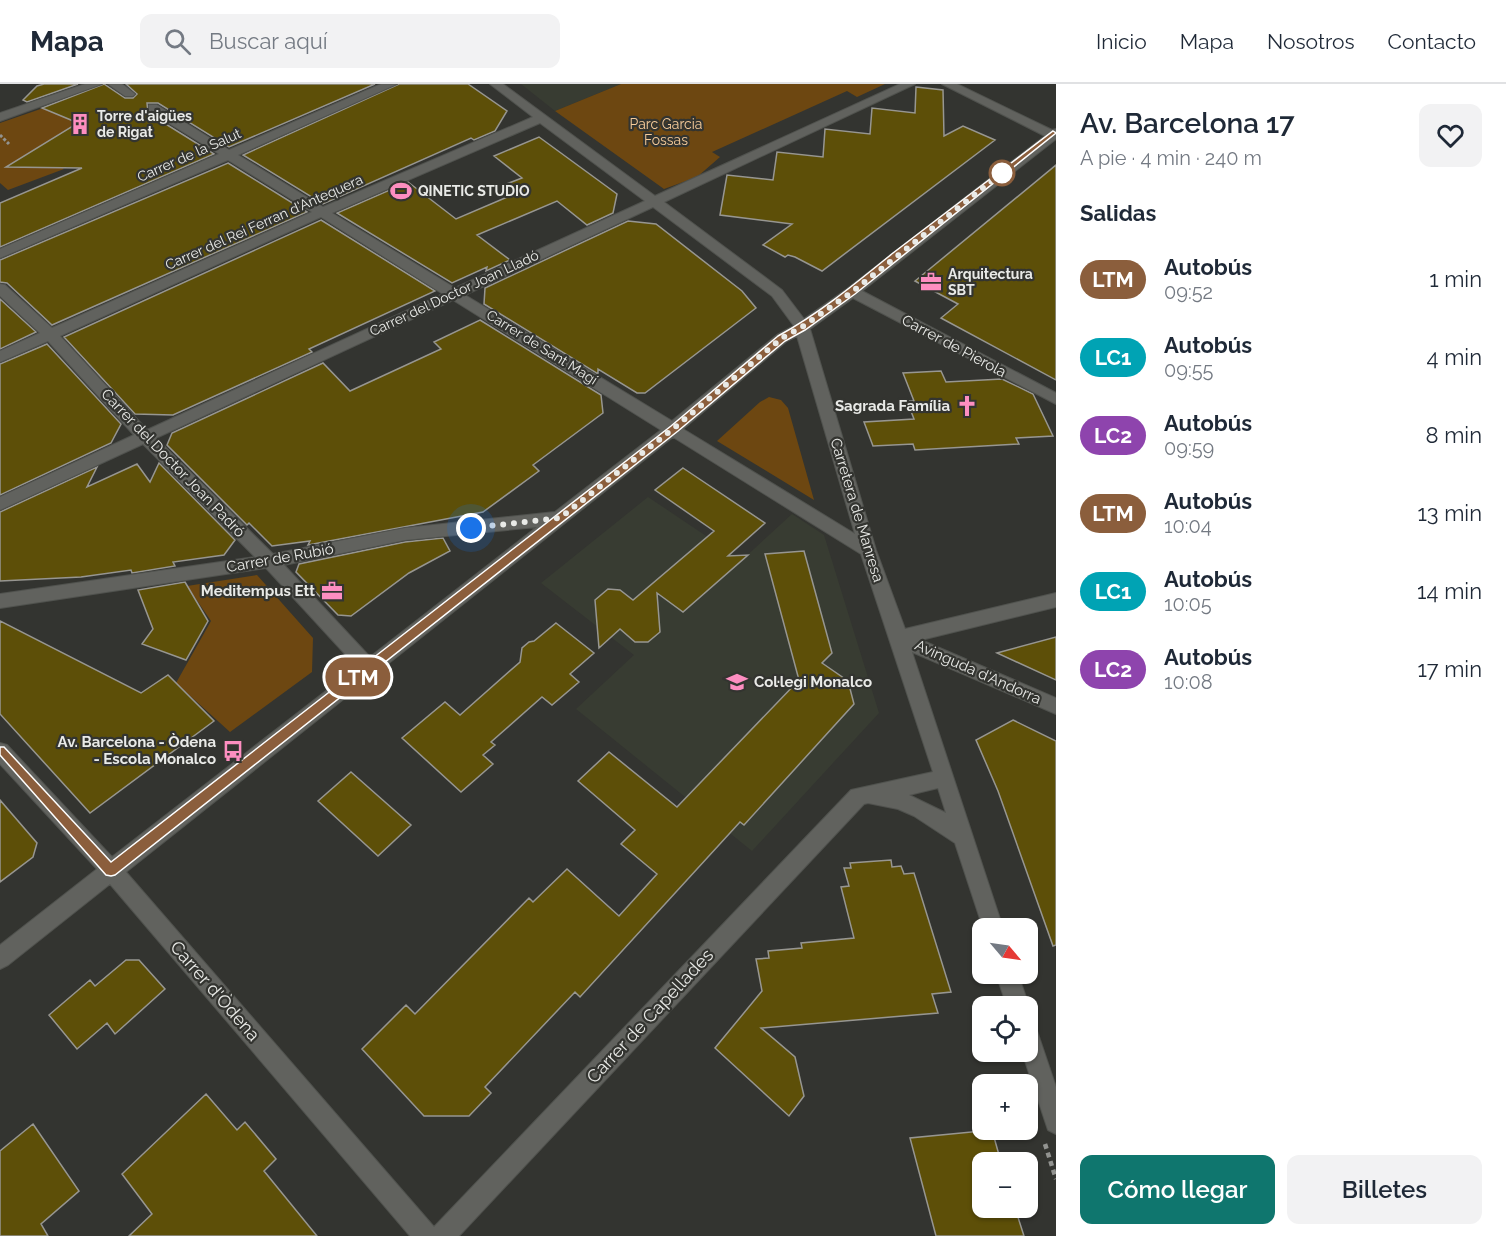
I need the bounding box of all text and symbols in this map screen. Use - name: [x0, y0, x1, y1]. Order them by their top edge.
- search box: [140, 14, 560, 68]
- text: Mapa: [30, 25, 104, 58]
- icon: search: [161, 25, 194, 58]
- text: Buscar aquí: [209, 28, 328, 54]
- text: Inicio: [1096, 29, 1147, 54]
- text: Mapa: [1180, 29, 1234, 54]
- text: Nosotros: [1267, 29, 1355, 54]
- text: Contacto: [1388, 29, 1476, 54]
- button: heart: [1419, 104, 1482, 167]
- text: Av. Barcelona 17: [1080, 107, 1295, 140]
- place label: Torre d'aigües de Rigat: [97, 108, 192, 140]
- building icon: Torre d'aigües de Rigat: [68, 112, 92, 136]
- park label: Parc Garcia Fossas: [630, 116, 702, 148]
- street label: Carrer de la Salut: [135, 125, 244, 185]
- text: A pie · 4 min · 240 m: [1080, 146, 1262, 170]
- unlabelled marker: [989, 160, 1015, 186]
- street label: Carrer del Rei Ferran d'Antequera: [163, 171, 365, 273]
- sports icon: QINETIC STUDIO: [389, 179, 413, 203]
- place label: QINETIC STUDIO: [418, 183, 530, 199]
- text: Salidas: [1080, 200, 1156, 226]
- street label: Carrer del Doctor Joan Lladó: [367, 247, 541, 339]
- text: Autobús: [1164, 254, 1252, 280]
- place label: Arquitectura SBT: [948, 266, 1033, 298]
- text: 1 min: [1429, 266, 1482, 292]
- text: LTM: [1092, 267, 1134, 292]
- office icon: Arquitectura SBT: [919, 270, 943, 294]
- text: 09:52: [1164, 280, 1213, 304]
- street label: Carrer de Sant Magí: [484, 306, 601, 388]
- street label: Carrer de Pierola: [899, 311, 1009, 381]
- text: Autobús: [1164, 332, 1252, 358]
- text: 4 min: [1427, 344, 1482, 370]
- text: LC1: [1095, 345, 1131, 370]
- text: 09:55: [1164, 358, 1214, 382]
- street label: Carrer del Doctor Joan Padró: [97, 385, 249, 541]
- church icon: Sagrada Família: [955, 394, 979, 418]
- place label: Sagrada Família: [835, 397, 950, 415]
- text: Autobús: [1164, 410, 1252, 436]
- text: 8 min: [1426, 422, 1482, 448]
- text: LC2: [1094, 423, 1132, 448]
- street label: Carretera de Manresa: [827, 436, 887, 584]
- text: 09:59: [1164, 436, 1214, 460]
- text: Autobús: [1164, 488, 1252, 514]
- text: 13 min: [1417, 500, 1482, 526]
- text: LTM: [1092, 501, 1134, 526]
- your location: [456, 513, 486, 543]
- text: 10:04: [1164, 514, 1212, 538]
- street label: Carrer de Rubió: [225, 540, 335, 576]
- text: Autobús: [1164, 566, 1252, 592]
- text: 14 min: [1417, 578, 1482, 604]
- office icon: Meditempus Ett: [320, 579, 344, 603]
- text: LC1: [1095, 579, 1131, 604]
- place label: Meditempus Ett: [201, 582, 315, 600]
- text: 10:05: [1164, 592, 1212, 616]
- street label: Avinguda d'Andorra: [912, 636, 1044, 708]
- text: Autobús: [1164, 644, 1252, 670]
- text: 17 min: [1417, 656, 1482, 682]
- text: LC2: [1094, 657, 1132, 682]
- line badge: LTM: [324, 658, 392, 696]
- text: LTM: [337, 665, 379, 690]
- school or university icon: Col·legi Monalco: [725, 670, 749, 694]
- text: 10:08: [1164, 670, 1213, 694]
- place label: Col·legi Monalco: [754, 673, 872, 691]
- place label: Av. Barcelona - Òdena - Escola Monalco: [58, 733, 216, 768]
- bus stop icon: Av. Barcelona - Òdena - Escola Monalco: [221, 739, 245, 763]
- north arrow: [972, 918, 1038, 984]
- map controls: [972, 918, 1038, 1218]
- street label: Carrer d'Òdena: [166, 936, 265, 1045]
- street label: Carrer de Capellades: [582, 944, 717, 1087]
- button: locate: [972, 996, 1038, 1062]
- button: +: [972, 1074, 1038, 1140]
- button: −: [972, 1152, 1038, 1218]
- button: Cómo llegar: [1080, 1155, 1275, 1224]
- button: Billetes: [1287, 1155, 1482, 1224]

